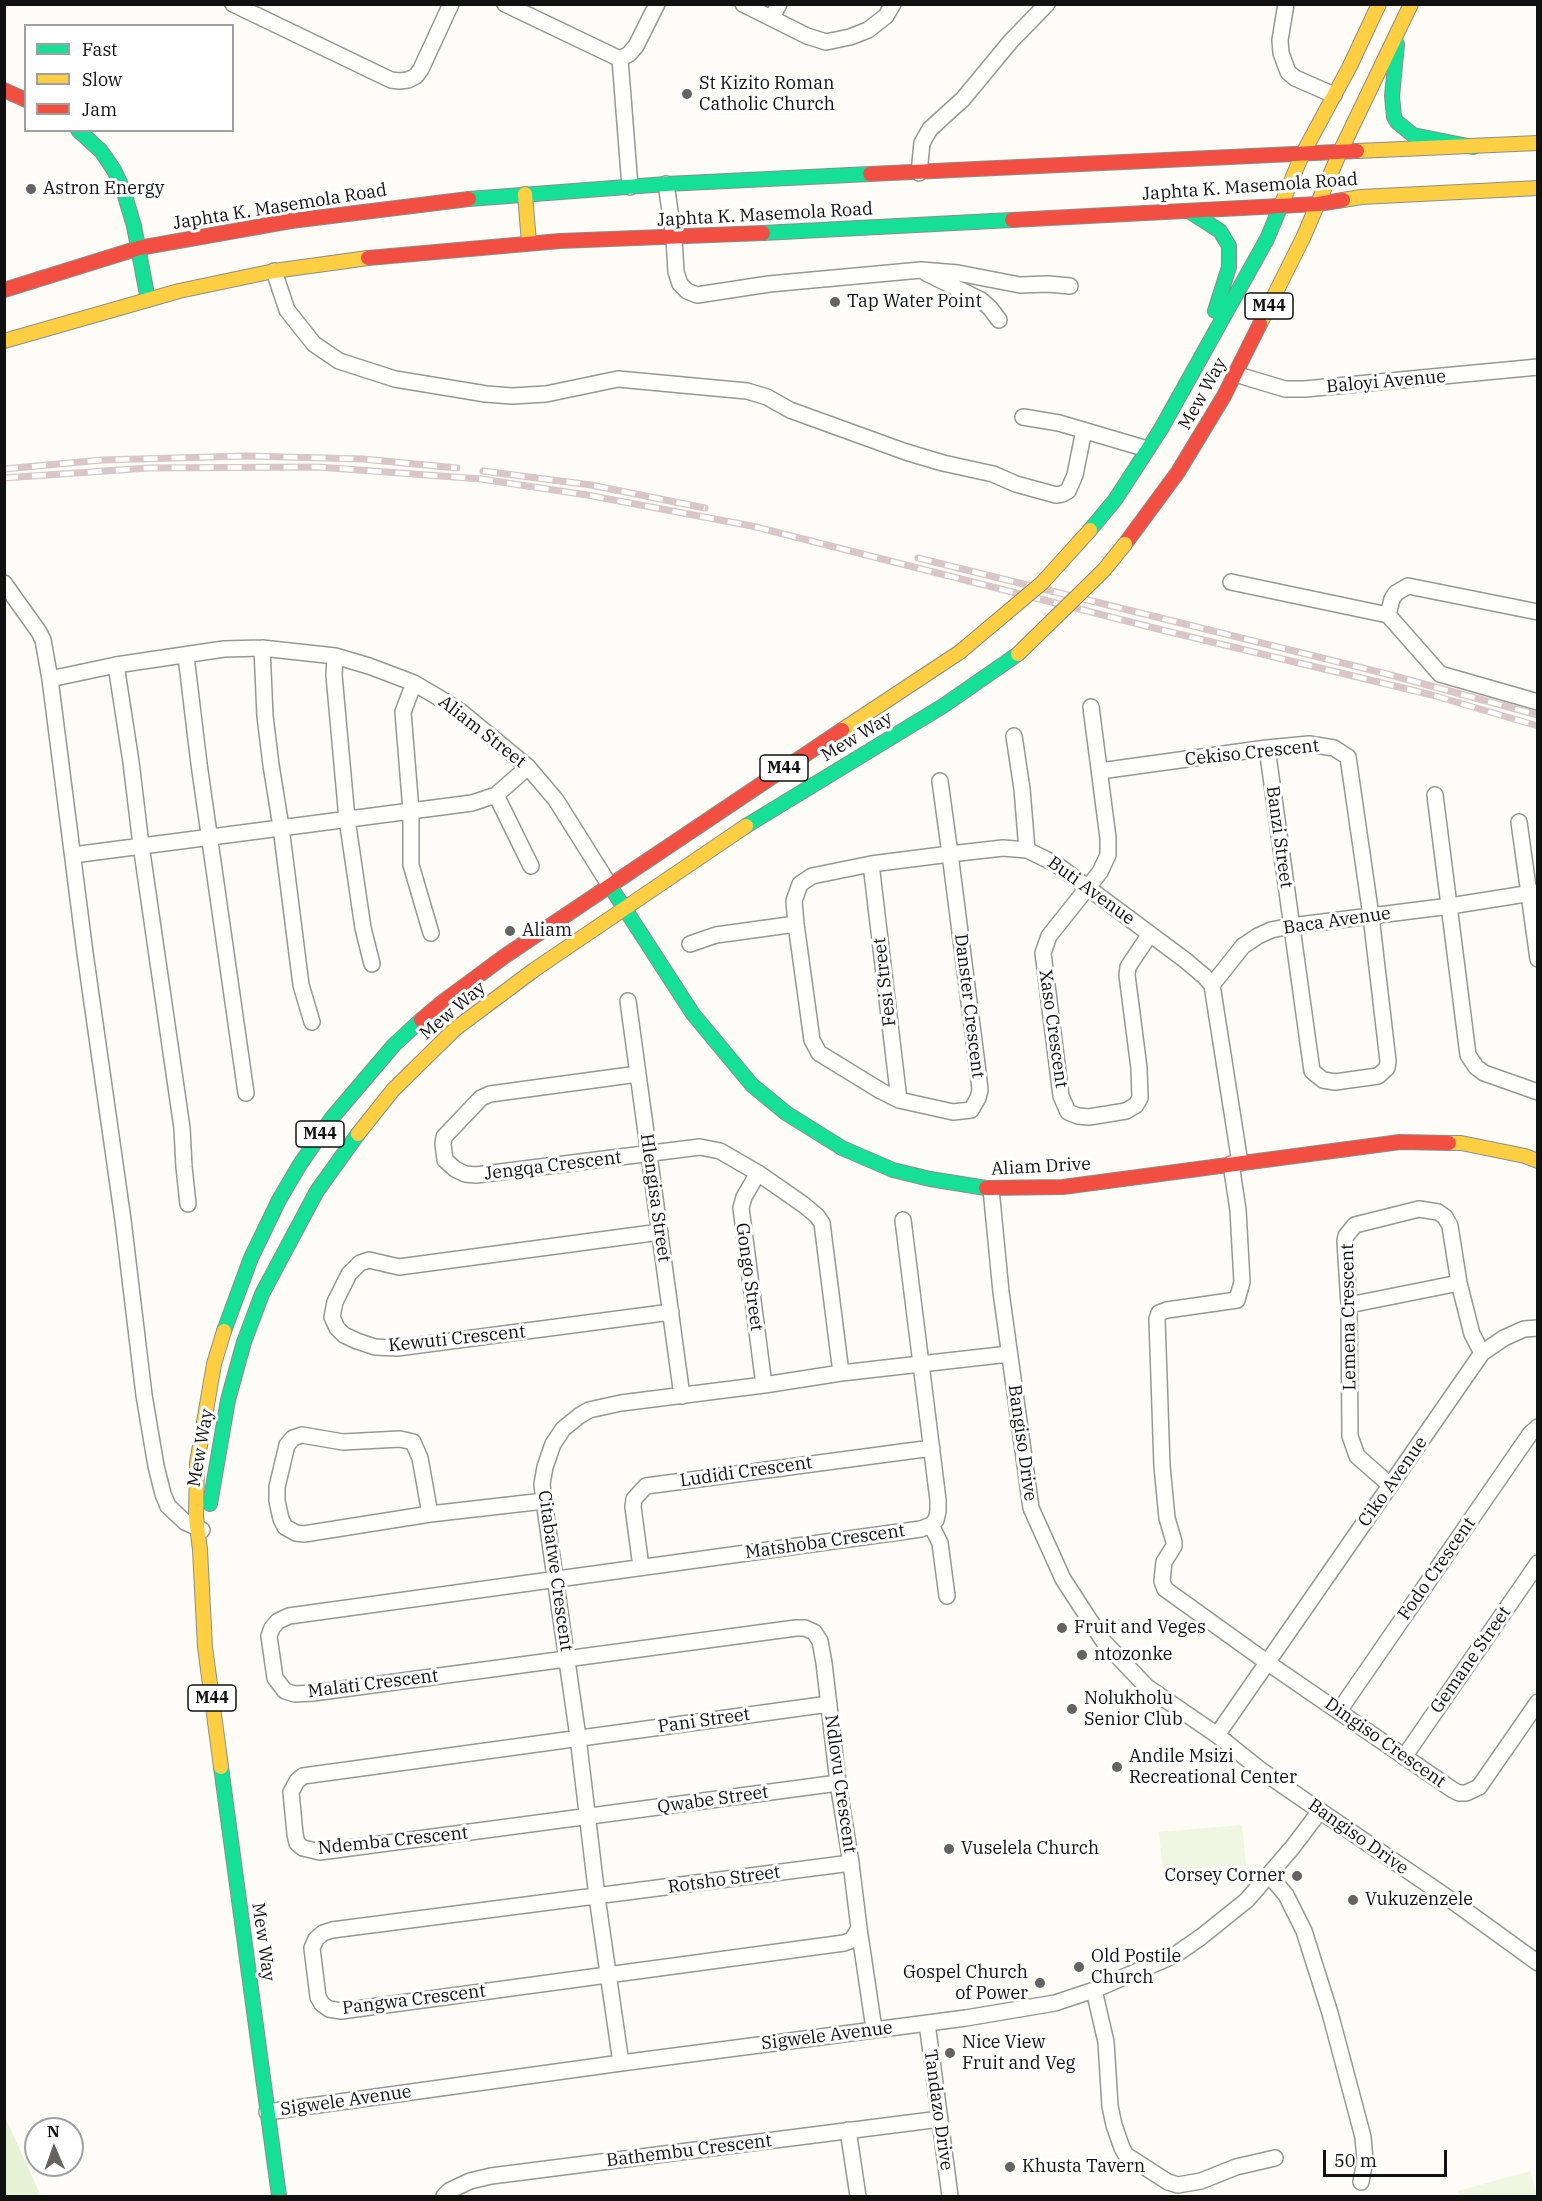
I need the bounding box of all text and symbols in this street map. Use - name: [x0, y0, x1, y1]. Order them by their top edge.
- legend: [24, 24, 234, 132]
- text: Fast: [82, 38, 117, 61]
- text: Slow: [82, 68, 122, 91]
- place label: St Kizito Roman Catholic Church: [699, 73, 835, 116]
- marker: St Kizito Roman Catholic Church: [680, 87, 694, 101]
- text: Jam: [82, 98, 117, 121]
- street label: Japhta K. Masemola Road: [1141, 169, 1359, 205]
- place label: Astron Energy: [43, 178, 164, 200]
- street label: Japhta K. Masemola Road: [172, 179, 388, 235]
- marker: Astron Energy: [24, 182, 38, 196]
- street label: Japhta K. Masemola Road: [656, 199, 874, 231]
- place label: Tap Water Point: [847, 291, 982, 313]
- road number: M44: [1245, 293, 1293, 319]
- marker: Tap Water Point: [828, 295, 842, 309]
- street label: Mew Way: [1174, 354, 1232, 434]
- street label: Baloyi Avenue: [1325, 366, 1447, 398]
- street label: Aliam Street: [434, 691, 530, 773]
- street label: Mew Way: [818, 707, 896, 767]
- street label: Cekiso Crescent: [1184, 735, 1320, 771]
- road number: M44: [760, 755, 808, 781]
- street label: Banzi Street: [1261, 785, 1297, 889]
- street label: Buti Avenue: [1043, 852, 1139, 930]
- street label: Baca Avenue: [1282, 903, 1392, 939]
- place label: Aliam: [522, 920, 572, 942]
- marker: Aliam: [503, 924, 517, 938]
- street label: Danster Crescent: [949, 933, 989, 1079]
- street label: Fesi Street: [869, 936, 901, 1028]
- street label: Xaso Crescent: [1034, 968, 1072, 1090]
- street label: Mew Way: [416, 977, 490, 1045]
- road number: M44: [296, 1121, 344, 1147]
- street label: Hlengisa Street: [635, 1132, 675, 1264]
- street label: Jengqa Crescent: [483, 1147, 623, 1185]
- street label: Aliam Drive: [991, 1154, 1091, 1180]
- street label: Gongo Street: [731, 1221, 767, 1333]
- street label: Lemena Crescent: [1337, 1243, 1361, 1391]
- street label: Kewuti Crescent: [387, 1321, 527, 1357]
- street label: Bangiso Drive: [1003, 1383, 1041, 1503]
- street label: Mew Way: [183, 1407, 219, 1489]
- street label: Ciko Avenue: [1354, 1433, 1432, 1531]
- street label: Ludidi Crescent: [678, 1452, 814, 1492]
- street label: Citabatwe Crescent: [533, 1489, 577, 1653]
- street label: Fodo Crescent: [1394, 1513, 1480, 1625]
- street label: Matshoba Crescent: [744, 1520, 906, 1564]
- street label: Gemane Street: [1426, 1602, 1516, 1718]
- place label: Fruit and Veges: [1074, 1617, 1206, 1639]
- marker: Fruit and Veges: [1055, 1621, 1069, 1635]
- place label: ntozonke: [1094, 1644, 1172, 1666]
- marker: ntozonke: [1075, 1648, 1089, 1662]
- street label: Malati Crescent: [307, 1665, 439, 1703]
- road number: M44: [188, 1685, 236, 1711]
- place label: Nolukholu Senior Club: [1084, 1688, 1183, 1730]
- street label: Dingiso Crescent: [1320, 1693, 1450, 1793]
- marker: Nolukholu Senior Club: [1065, 1702, 1079, 1716]
- street label: Pani Street: [657, 1704, 751, 1738]
- street label: Ndlovu Crescent: [820, 1713, 860, 1855]
- place label: Andile Msizi Recreational Center: [1129, 1746, 1297, 1788]
- marker: Andile Msizi Recreational Center: [1110, 1760, 1124, 1774]
- street label: Qwabe Street: [656, 1782, 770, 1818]
- street label: Bangiso Drive: [1304, 1794, 1412, 1880]
- street label: Ndemba Crescent: [317, 1822, 469, 1860]
- place label: Vuselela Church: [961, 1838, 1099, 1860]
- marker: Vuselela Church: [942, 1842, 956, 1856]
- street label: Rotsho Street: [666, 1861, 782, 1899]
- place label: Corsey Corner: [1164, 1865, 1285, 1887]
- marker: Corsey Corner: [1290, 1869, 1304, 1883]
- place label: Vukuzenzele: [1365, 1889, 1473, 1911]
- marker: Vukuzenzele: [1346, 1893, 1360, 1907]
- street label: Mew Way: [247, 1901, 279, 1983]
- place label: Old Postile Church: [1091, 1946, 1181, 1988]
- marker: Old Postile Church: [1072, 1960, 1086, 1974]
- place label: Gospel Church of Power: [903, 1962, 1028, 2004]
- marker: Gospel Church of Power: [1033, 1976, 1047, 1990]
- street label: Pangwa Crescent: [341, 1980, 487, 2020]
- street label: Sigwele Avenue: [760, 2017, 894, 2055]
- place label: Nice View Fruit and Veg: [962, 2032, 1075, 2074]
- marker: Nice View Fruit and Veg: [943, 2046, 957, 2060]
- street label: Tandazo Drive: [919, 2048, 957, 2172]
- street label: Sigwele Avenue: [279, 2081, 413, 2121]
- north arrow: [24, 2117, 84, 2177]
- text: N: [47, 2121, 60, 2141]
- street label: Bathembu Crescent: [605, 2130, 773, 2172]
- scale bar: [1326, 2138, 1450, 2176]
- text: 50 m: [1334, 2149, 1377, 2172]
- place label: Khusta Tavern: [1022, 2156, 1145, 2178]
- marker: Khusta Tavern: [1003, 2160, 1017, 2174]

